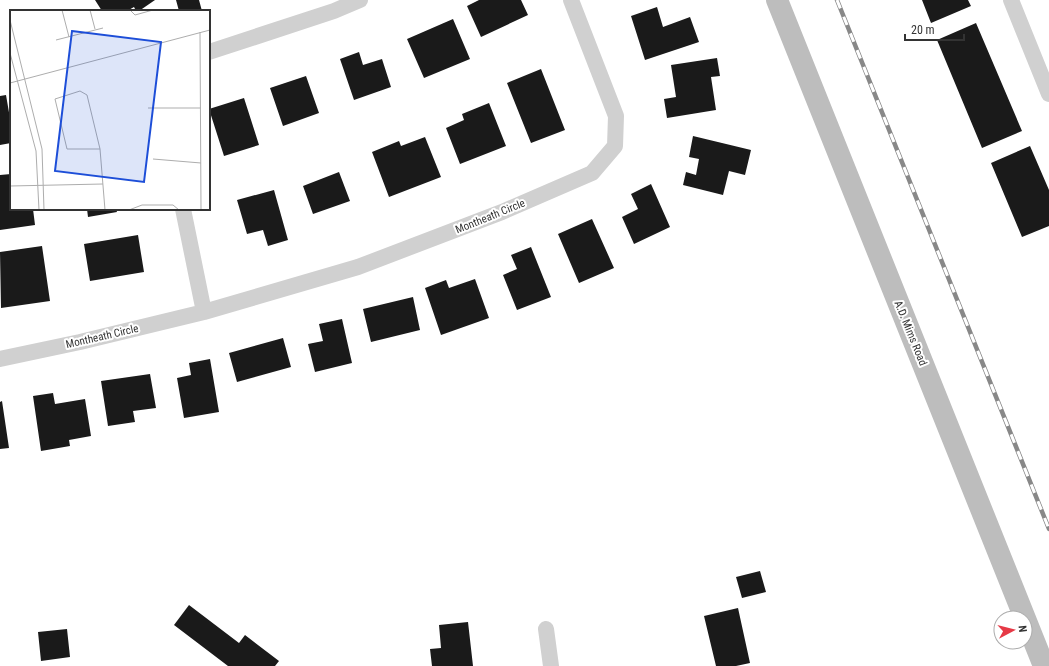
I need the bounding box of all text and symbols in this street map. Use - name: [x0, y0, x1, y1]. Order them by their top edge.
- inset map: [10, 10, 210, 210]
- scale bar: [905, 16, 964, 42]
- text: 20 m: [911, 23, 935, 37]
- street label: Montheath Circle: [453, 197, 527, 236]
- street label: A.D. Mims Road: [892, 299, 930, 368]
- street label: Montheath Circle: [65, 322, 140, 351]
- north arrow: [993, 610, 1033, 650]
- text: N: [1016, 625, 1029, 633]

